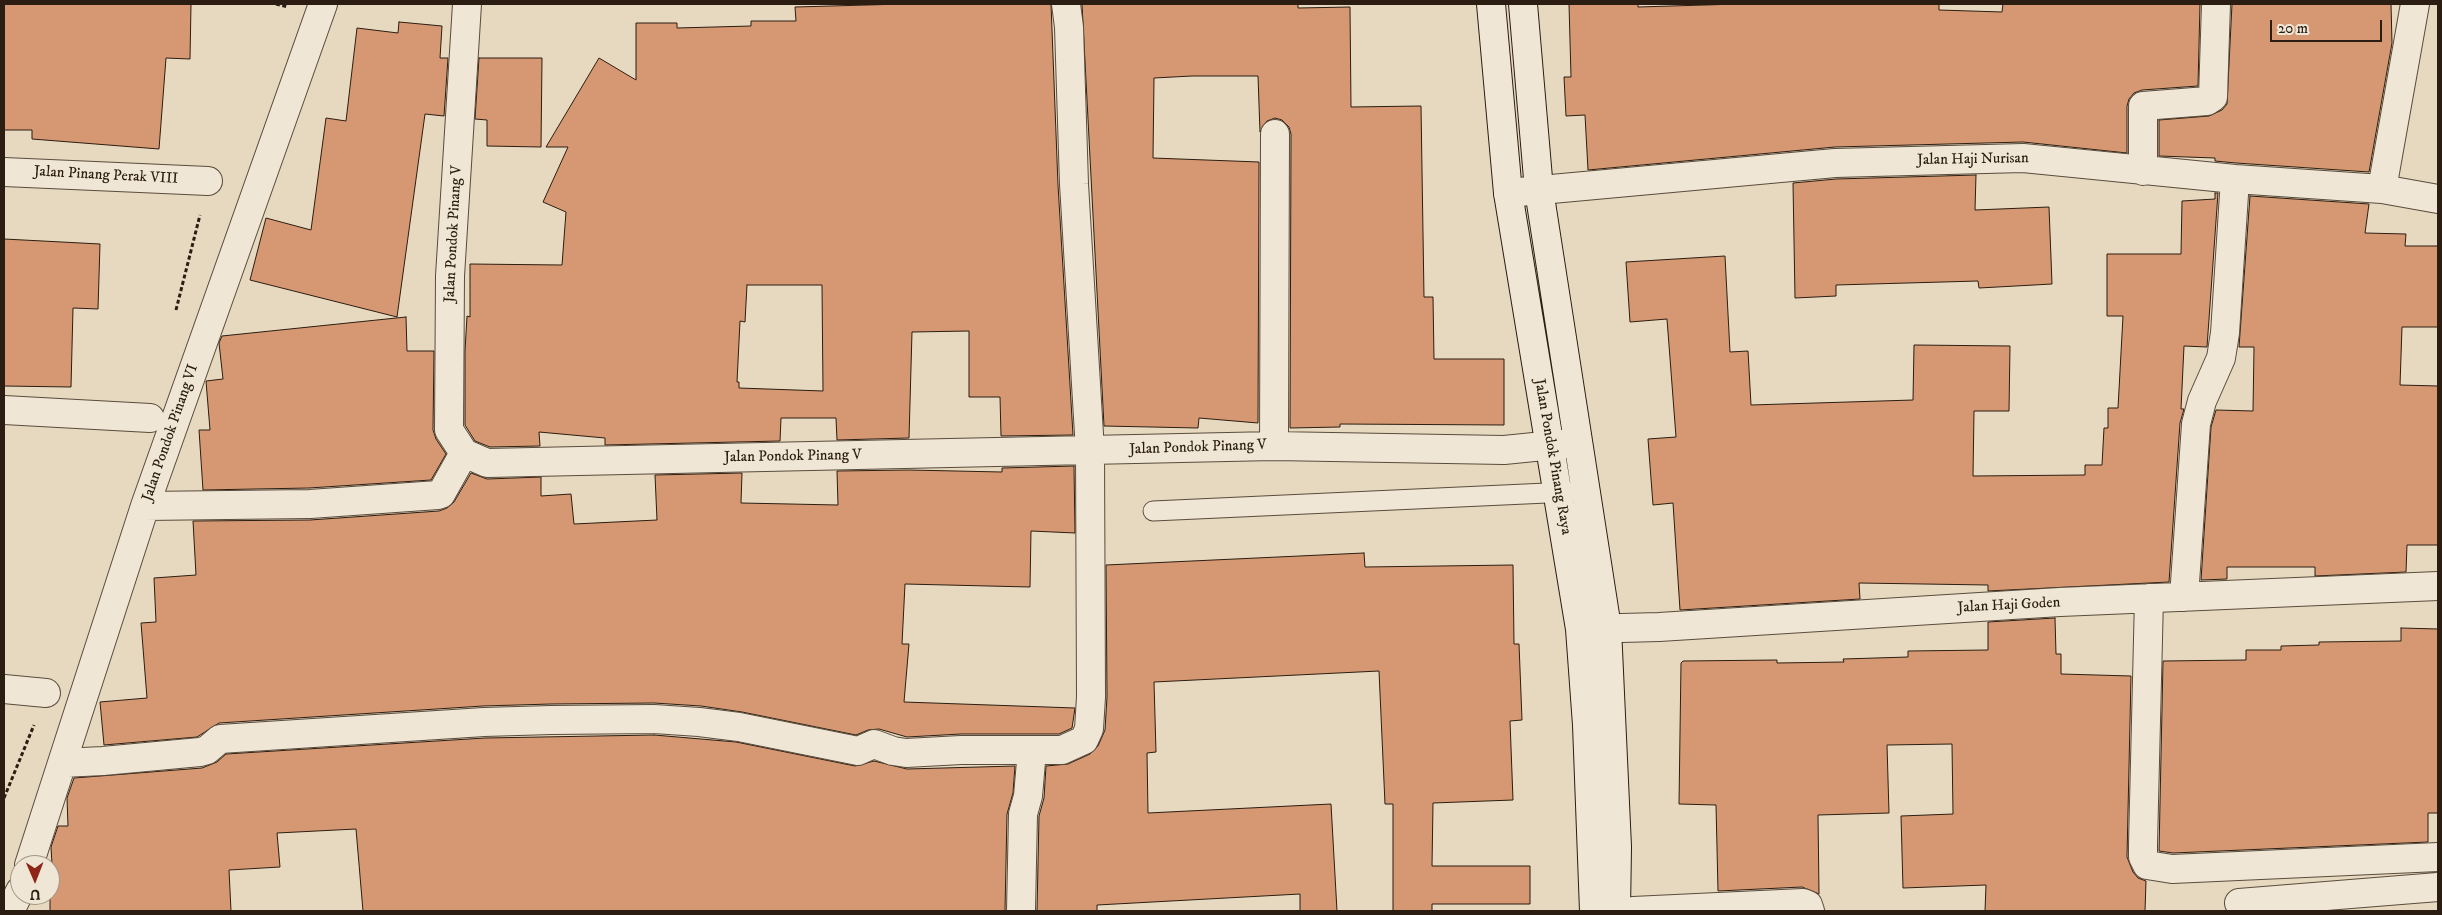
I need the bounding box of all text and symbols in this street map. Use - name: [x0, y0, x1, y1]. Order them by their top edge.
- scale bar: [2272, 10, 2384, 42]
- text: 20 m: [2278, 19, 2308, 38]
- street label: Jalan Haji Nurisan: [1917, 150, 2029, 170]
- street label: Jalan Pinang Perak VIII: [33, 163, 179, 189]
- street label: Jalan Pondok Pinang V: [441, 165, 467, 303]
- street label: Jalan Pondok Pinang VI: [139, 362, 203, 504]
- street label: Jalan Pondok Pinang Raya: [1529, 378, 1575, 536]
- street label: Jalan Pondok Pinang V: [1129, 437, 1267, 459]
- street label: Jalan Pondok Pinang V: [724, 447, 862, 467]
- street label: Jalan Haji Goden: [1957, 594, 2061, 618]
- north arrow: [10, 855, 60, 905]
- text: U: [30, 885, 41, 903]

